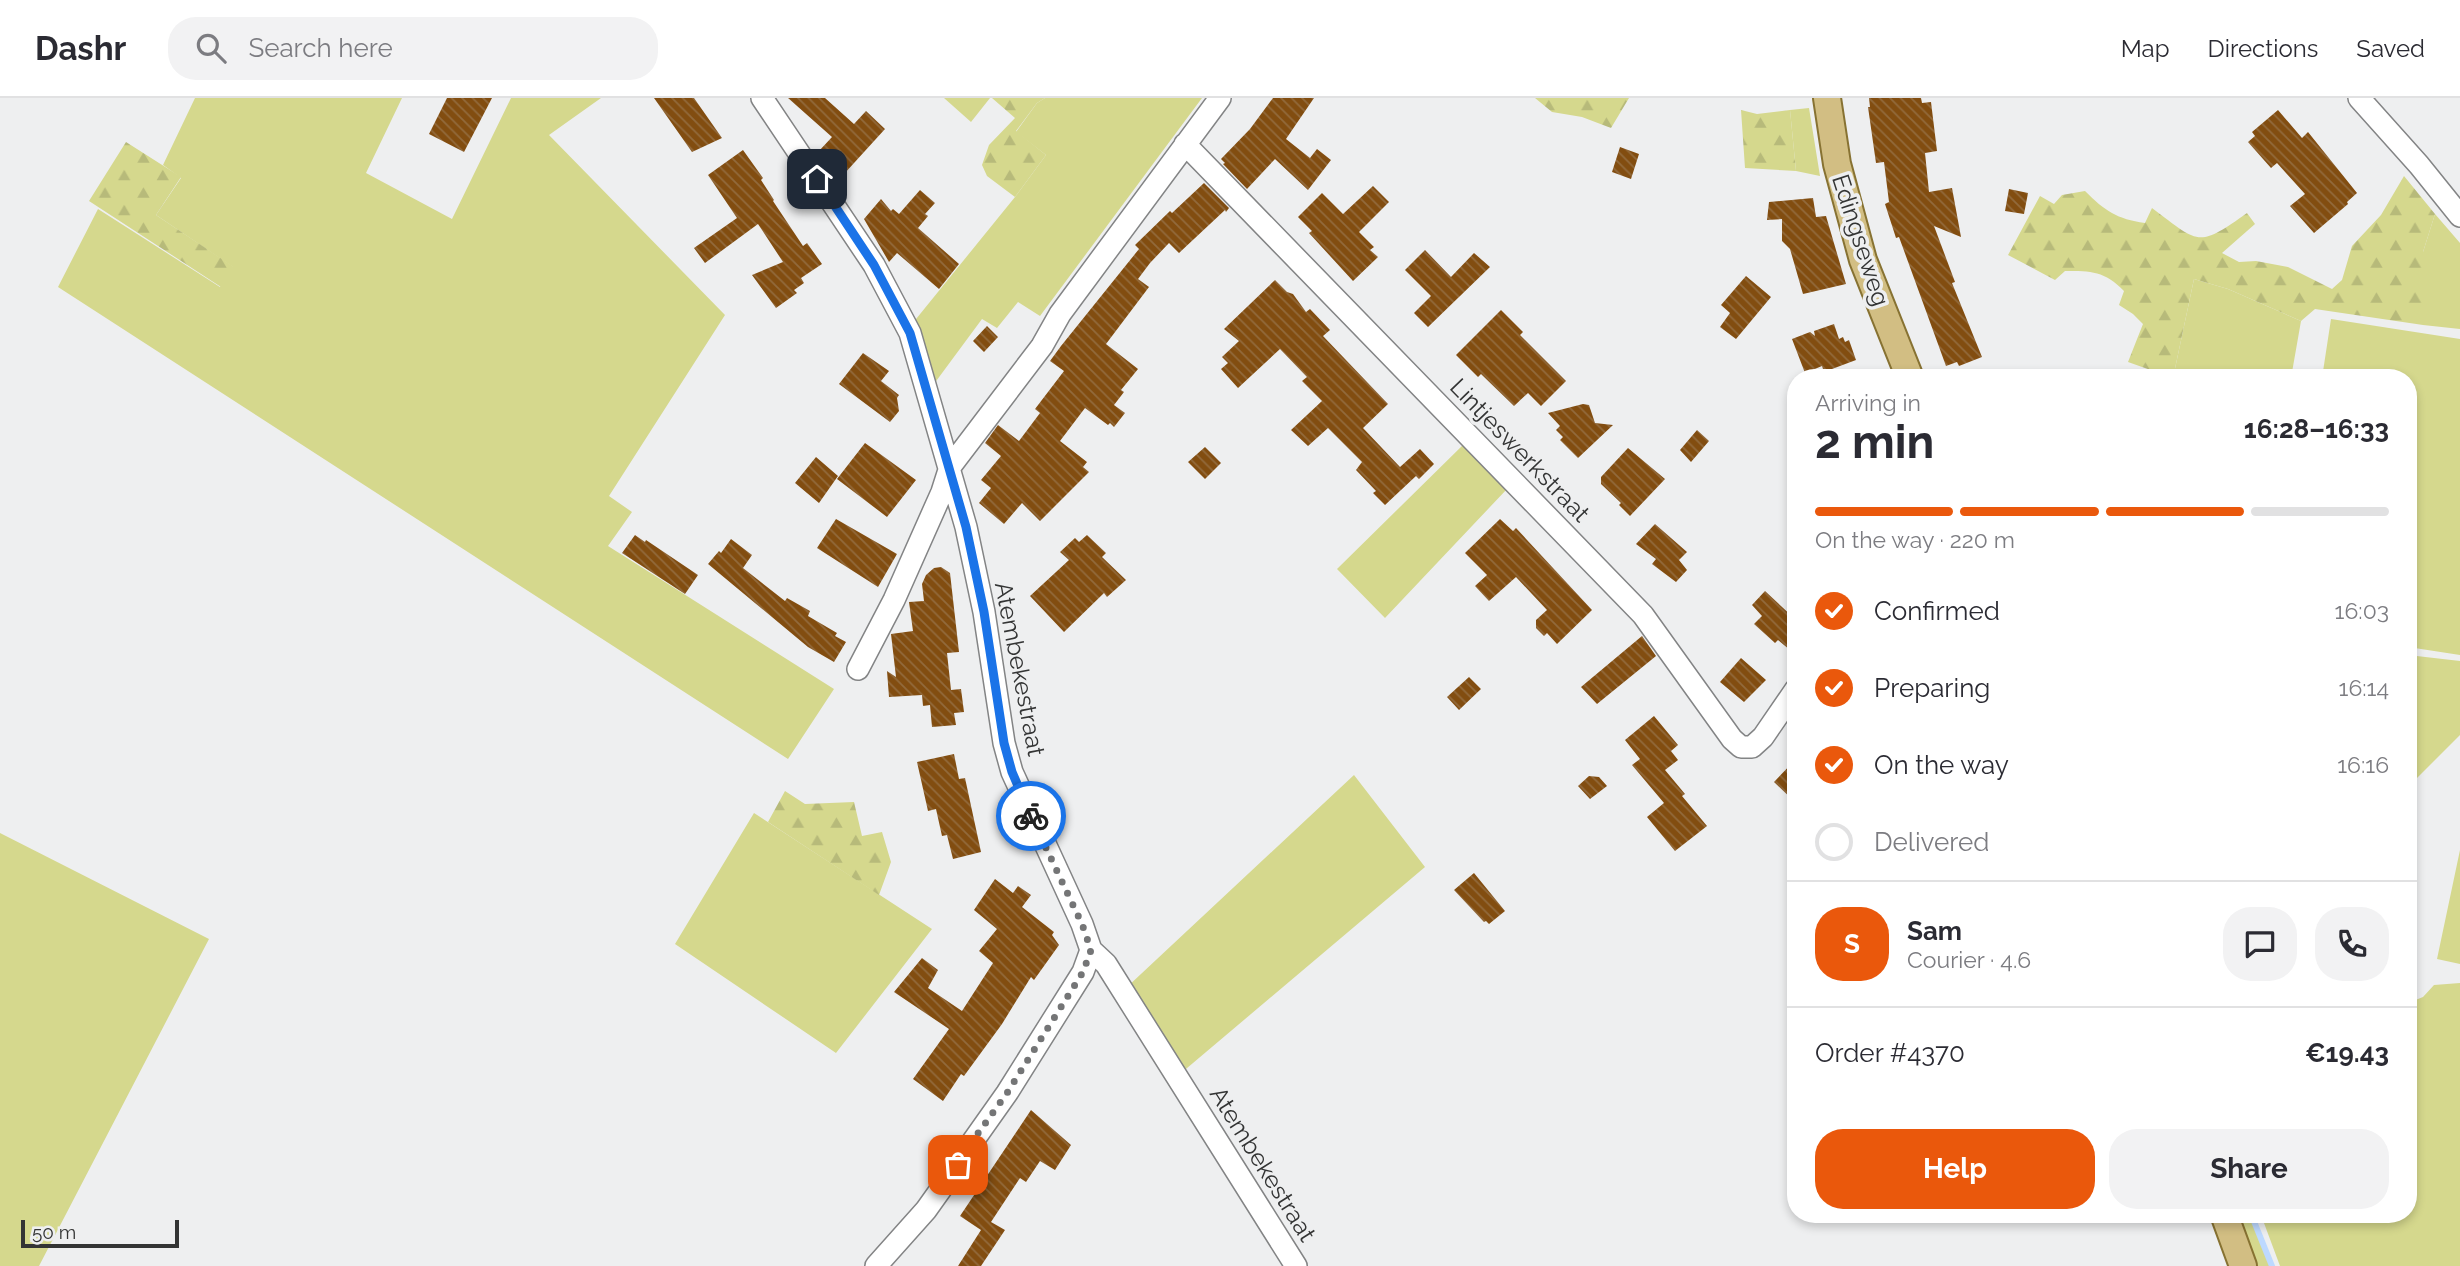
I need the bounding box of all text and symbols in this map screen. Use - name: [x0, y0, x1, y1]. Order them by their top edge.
- search box: [168, 17, 658, 80]
- text: Dashr: [35, 29, 126, 68]
- icon: search: [192, 29, 230, 67]
- text: Search here: [248, 33, 393, 63]
- text: Map: [2121, 34, 2170, 63]
- text: Directions: [2208, 34, 2318, 63]
- text: Saved: [2356, 34, 2425, 63]
- pin: [787, 149, 847, 209]
- icon: home: [798, 160, 836, 198]
- street label: Edingseweg: [1826, 171, 1896, 309]
- street label: Lintjeswerkstraat: [1444, 372, 1596, 528]
- text: Arriving in: [1815, 389, 1921, 416]
- text: 16:28–16:33: [2244, 414, 2389, 444]
- text: 2 min: [1815, 415, 1934, 469]
- text: On the way · 220 m: [1815, 526, 2015, 553]
- street label: Atembekestraat: [989, 579, 1051, 759]
- icon: check: [1815, 592, 1853, 630]
- text: Confirmed: [1874, 596, 2000, 626]
- text: 16:03: [2335, 597, 2389, 624]
- icon: check: [1815, 669, 1853, 707]
- text: Preparing: [1874, 673, 1990, 703]
- text: 16:14: [2339, 674, 2389, 701]
- icon: check: [1815, 746, 1853, 784]
- text: On the way: [1874, 750, 2009, 780]
- text: 16:16: [2337, 751, 2389, 778]
- courier: [996, 781, 1066, 851]
- icon: bike: [1012, 797, 1050, 835]
- text: Delivered: [1874, 827, 1989, 857]
- button: chat: [2223, 907, 2297, 981]
- button: phone: [2315, 907, 2389, 981]
- text: Sam: [1907, 916, 1962, 946]
- text: S: [1844, 929, 1860, 959]
- text: Courier · 4.6: [1907, 946, 2031, 973]
- text: Order #4370: [1815, 1038, 1965, 1068]
- text: €19.43: [2305, 1038, 2389, 1068]
- street label: Atembekestraat: [1204, 1081, 1322, 1247]
- button: Help: [1815, 1129, 2095, 1209]
- button: Share: [2109, 1129, 2389, 1209]
- pin: [928, 1135, 988, 1195]
- icon: bag: [939, 1146, 977, 1184]
- scale bar: [21, 1217, 178, 1249]
- text: 50 m: [32, 1221, 76, 1243]

